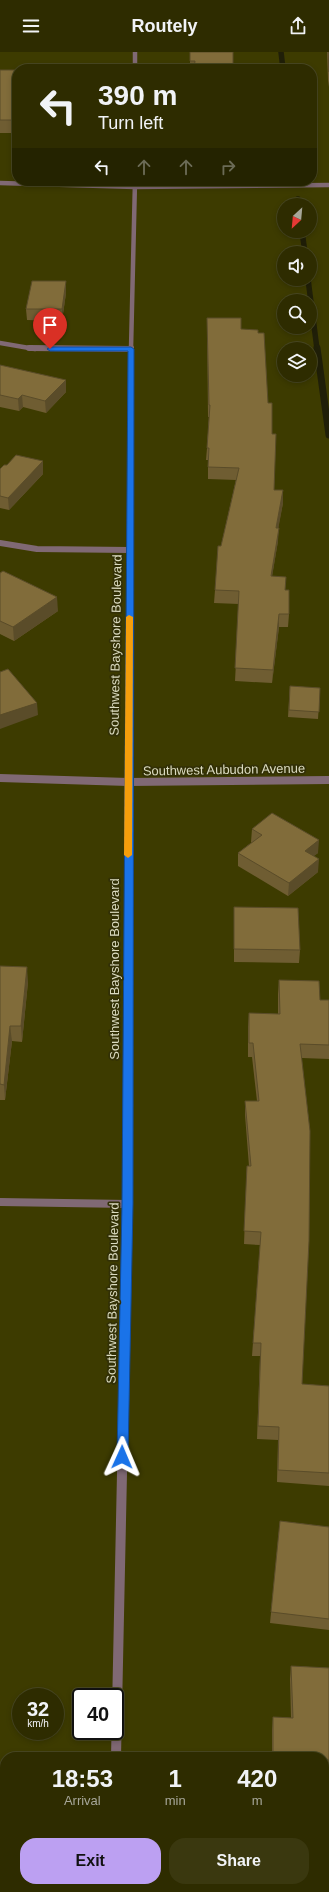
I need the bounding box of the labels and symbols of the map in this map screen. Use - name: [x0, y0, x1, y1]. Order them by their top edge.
- north arrow: [277, 198, 317, 238]
- pin: [33, 308, 67, 349]
- street label: Southwest Bayshore Boulevard: [106, 554, 125, 736]
- street label: Southwest Aubudon Avenue: [143, 761, 305, 778]
- street label: Southwest Bayshore Boulevard: [107, 878, 122, 1060]
- street label: Southwest Bayshore Boulevard: [103, 1202, 122, 1384]
- position arrow: [101, 1436, 143, 1478]
- speed limit sign: 40: [72, 1688, 124, 1740]

